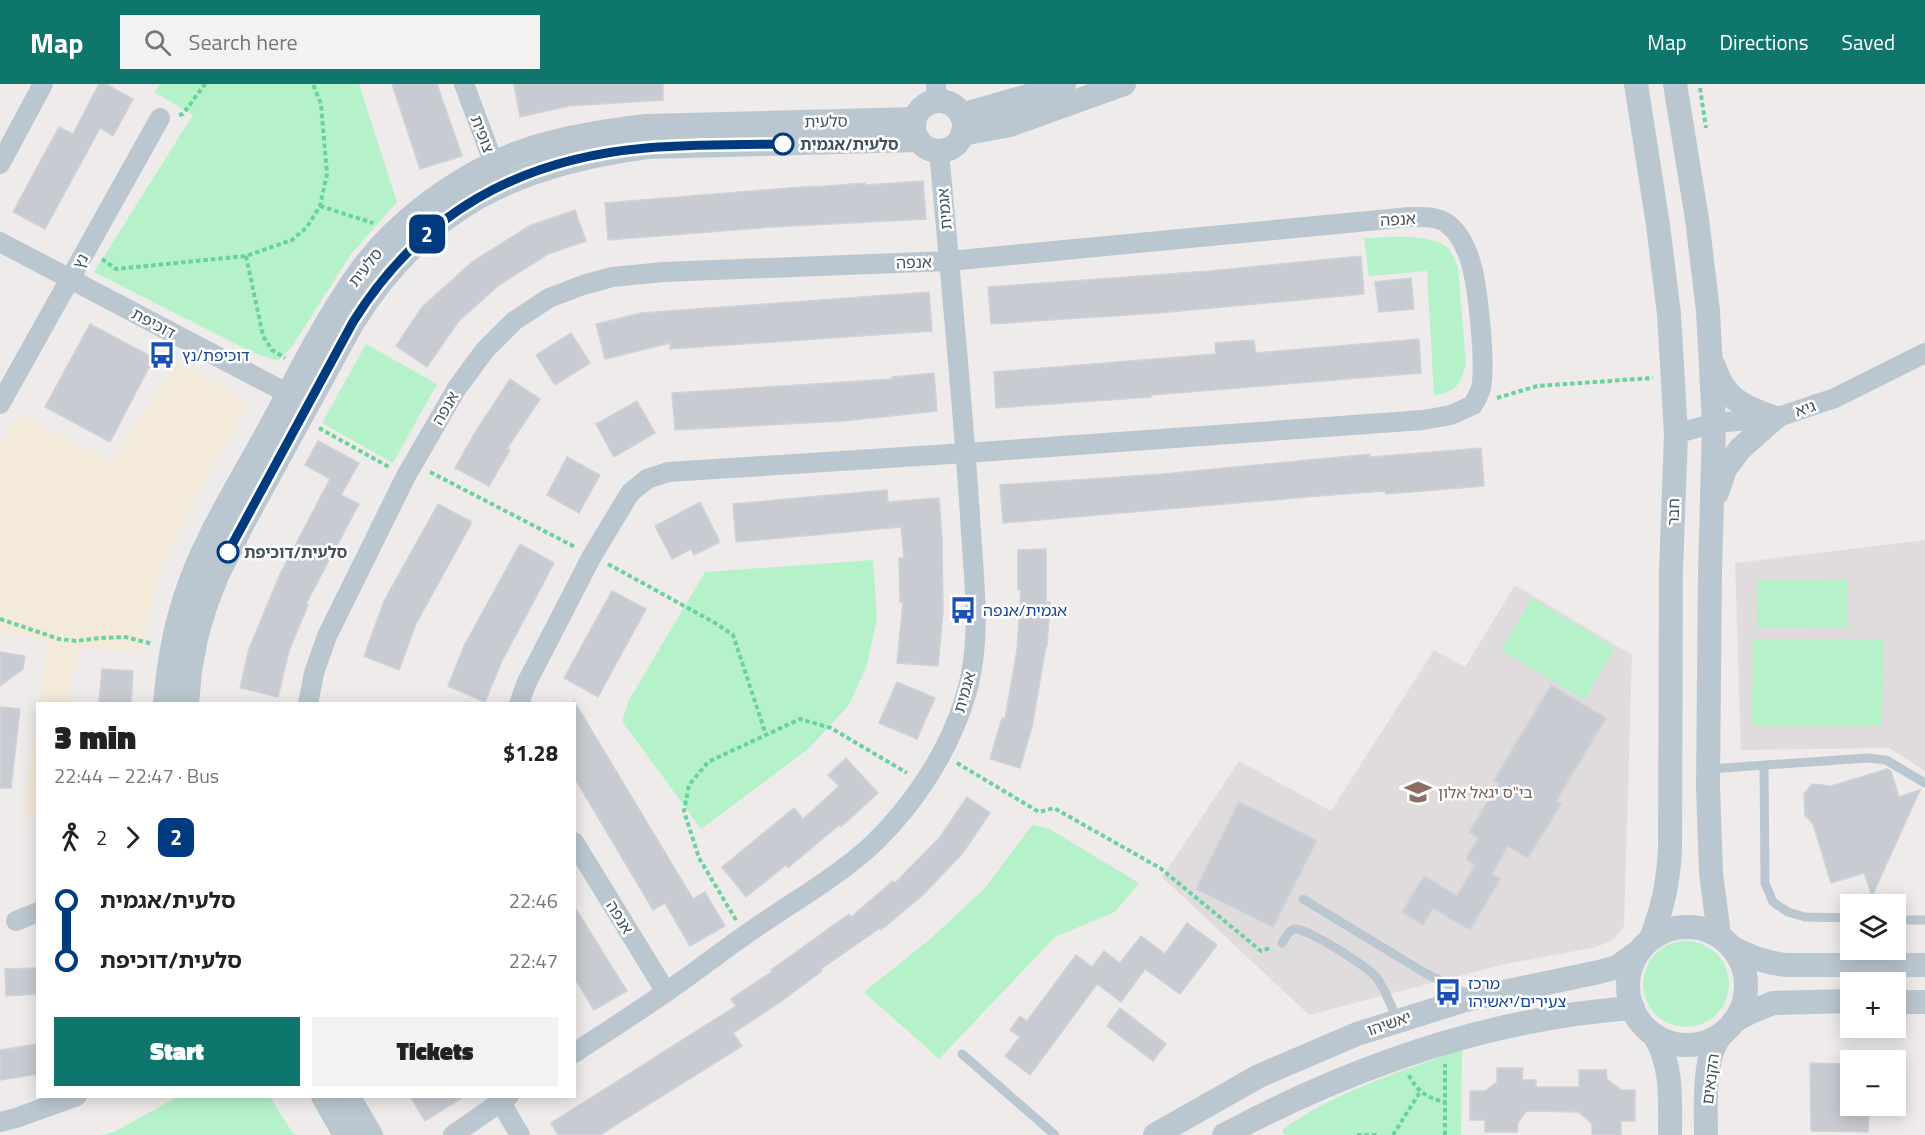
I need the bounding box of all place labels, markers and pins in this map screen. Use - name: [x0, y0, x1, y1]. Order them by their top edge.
- place label: סלעית/אגמית: [800, 132, 899, 156]
- marker: סלעית/אגמית: [772, 133, 794, 155]
- bus stop icon: דוכיפת/נץ: [147, 340, 177, 370]
- place label: דוכיפת/נץ: [182, 343, 250, 367]
- place label: סלעית/דוכיפת: [244, 540, 347, 564]
- marker: סלעית/דוכיפת: [217, 541, 239, 563]
- bus stop icon: אגמית/אנפה: [948, 595, 978, 625]
- place label: אגמית/אנפה: [983, 598, 1067, 622]
- school or university icon: בי"ס יגאל אלון: [1403, 777, 1433, 807]
- place label: בי"ס יגאל אלון: [1438, 780, 1533, 804]
- place label: מרכז צעירים/יאשיהו: [1468, 971, 1566, 1013]
- bus stop icon: מרכז צעירים/יאשיהו: [1433, 977, 1463, 1007]

